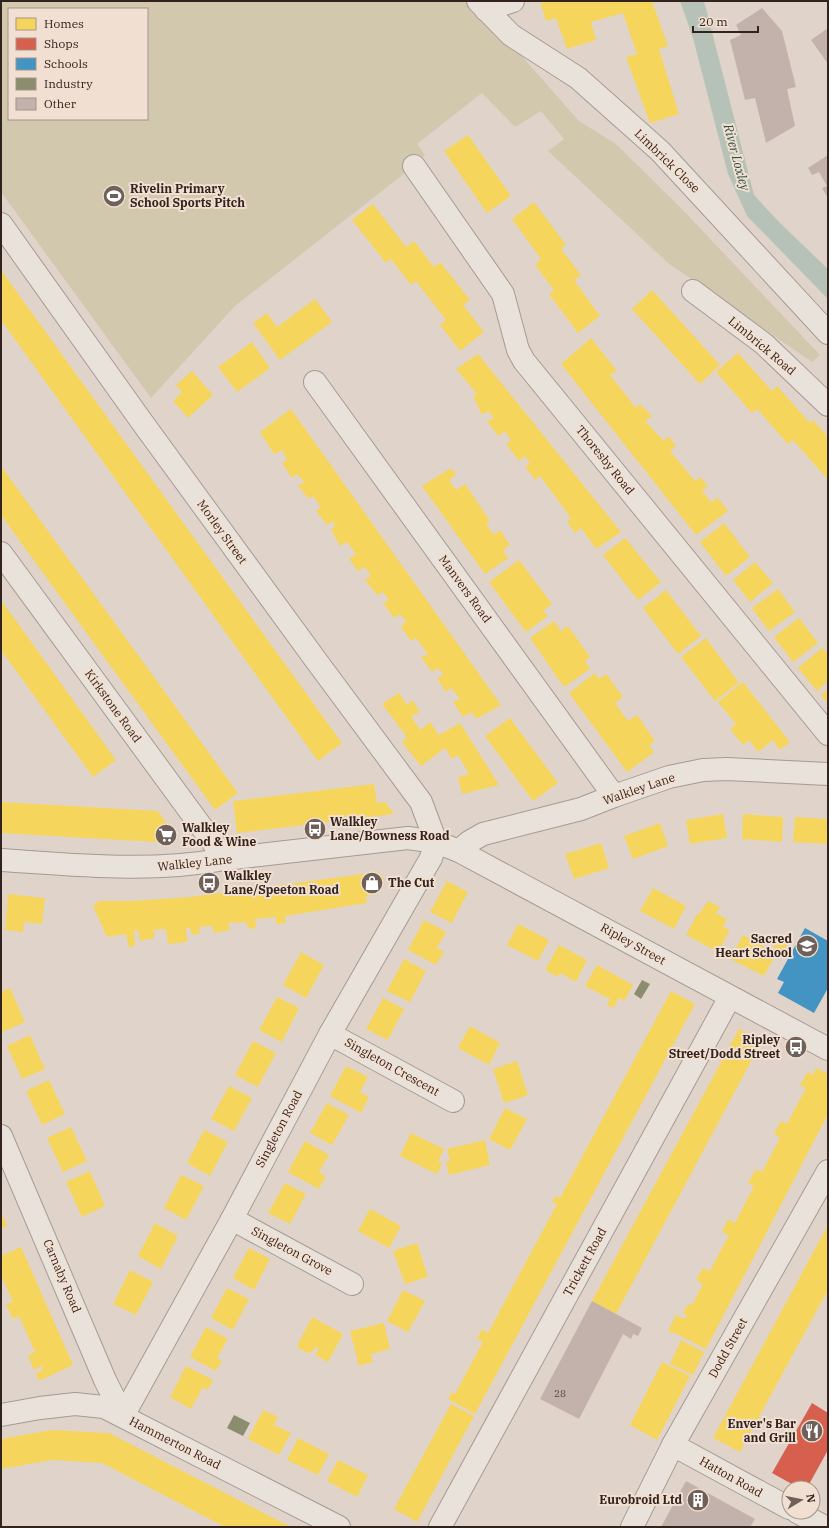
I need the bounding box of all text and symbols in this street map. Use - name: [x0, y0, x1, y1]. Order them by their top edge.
- legend: [8, 8, 148, 120]
- scale bar: [693, 8, 758, 34]
- text: 20 m: [699, 14, 728, 29]
- text: Homes: [44, 16, 84, 31]
- text: Shops: [44, 36, 79, 51]
- text: Schools: [44, 56, 88, 71]
- text: Industry: [44, 76, 93, 91]
- text: Other: [44, 96, 77, 111]
- water label: River Loxley: [719, 121, 754, 193]
- street label: Limbrick Close: [632, 126, 703, 196]
- place label: Rivelin Primary School Sports Pitch: [130, 181, 245, 210]
- sports icon: Rivelin Primary School Sports Pitch: [101, 183, 127, 209]
- street label: Limbrick Road: [726, 313, 799, 378]
- street label: Thoresby Road: [573, 422, 638, 497]
- street label: Morley Street: [194, 497, 251, 567]
- street label: Manvers Road: [436, 552, 495, 625]
- street label: Kirkstone Road: [82, 666, 145, 745]
- street label: Walkley Lane: [601, 769, 677, 808]
- place label: Walkley Lane/Bowness Road: [330, 814, 450, 843]
- bus stop icon: Walkley Lane/Bowness Road: [302, 816, 328, 842]
- place label: Walkley Food & Wine: [182, 820, 257, 849]
- supermarket icon: Walkley Food & Wine: [153, 822, 179, 848]
- street label: Walkley Lane: [157, 851, 233, 874]
- place label: Walkley Lane/Speeton Road: [224, 868, 340, 897]
- bus stop icon: Walkley Lane/Speeton Road: [196, 870, 222, 896]
- shop icon: The Cut: [359, 870, 385, 896]
- place label: The Cut: [388, 875, 435, 890]
- street label: Ripley Street: [598, 920, 668, 968]
- place label: Sacred Heart School: [715, 931, 792, 960]
- school or university icon: Sacred Heart School: [794, 933, 820, 959]
- place label: Ripley Street/Dodd Street: [669, 1032, 781, 1061]
- street label: Singleton Crescent: [342, 1034, 442, 1099]
- bus stop icon: Ripley Street/Dodd Street: [783, 1034, 809, 1060]
- street label: Singleton Road: [252, 1088, 305, 1170]
- street label: Singleton Grove: [249, 1223, 335, 1278]
- street label: Trickett Road: [560, 1225, 610, 1299]
- street label: Carnaby Road: [40, 1237, 85, 1315]
- street label: Dodd Street: [705, 1315, 750, 1380]
- house number: 28: [554, 1387, 566, 1400]
- street label: Hammerton Road: [127, 1413, 224, 1472]
- place label: Enver's Bar and Grill: [728, 1416, 796, 1445]
- restaurant icon: Enver's Bar and Grill: [799, 1418, 825, 1444]
- street label: Hatton Road: [697, 1453, 766, 1500]
- north arrow: [781, 1480, 821, 1520]
- building icon: Eurobroid Ltd: [685, 1487, 711, 1513]
- place label: Eurobroid Ltd: [599, 1492, 682, 1507]
- text: N: [803, 1493, 819, 1504]

